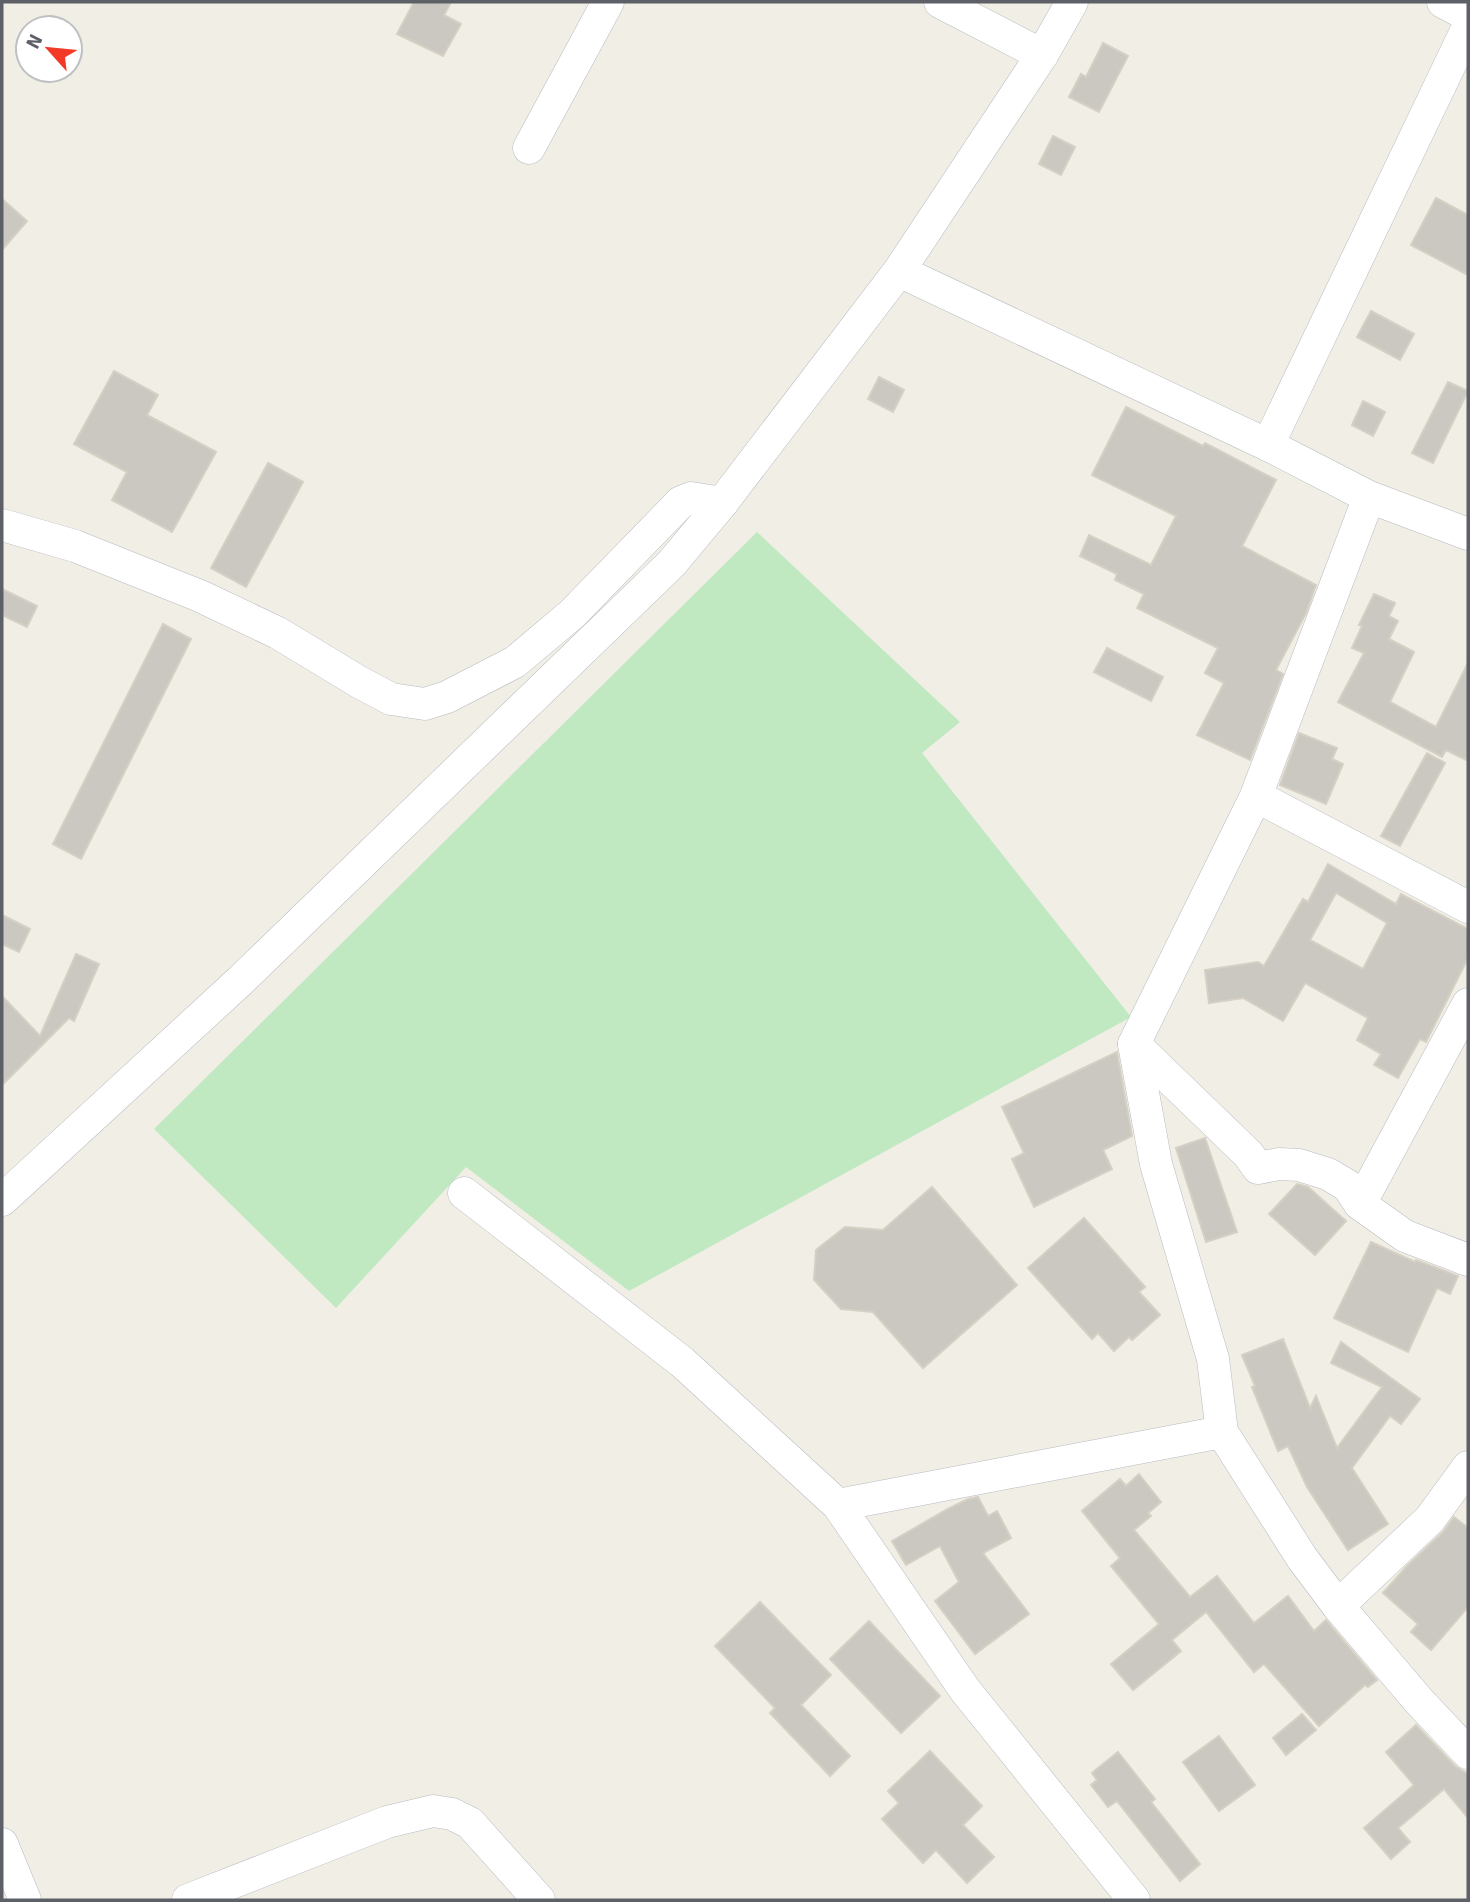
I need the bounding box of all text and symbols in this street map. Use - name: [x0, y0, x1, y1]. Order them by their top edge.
- north arrow: [14, 14, 84, 84]
- text: N: [21, 30, 48, 53]

